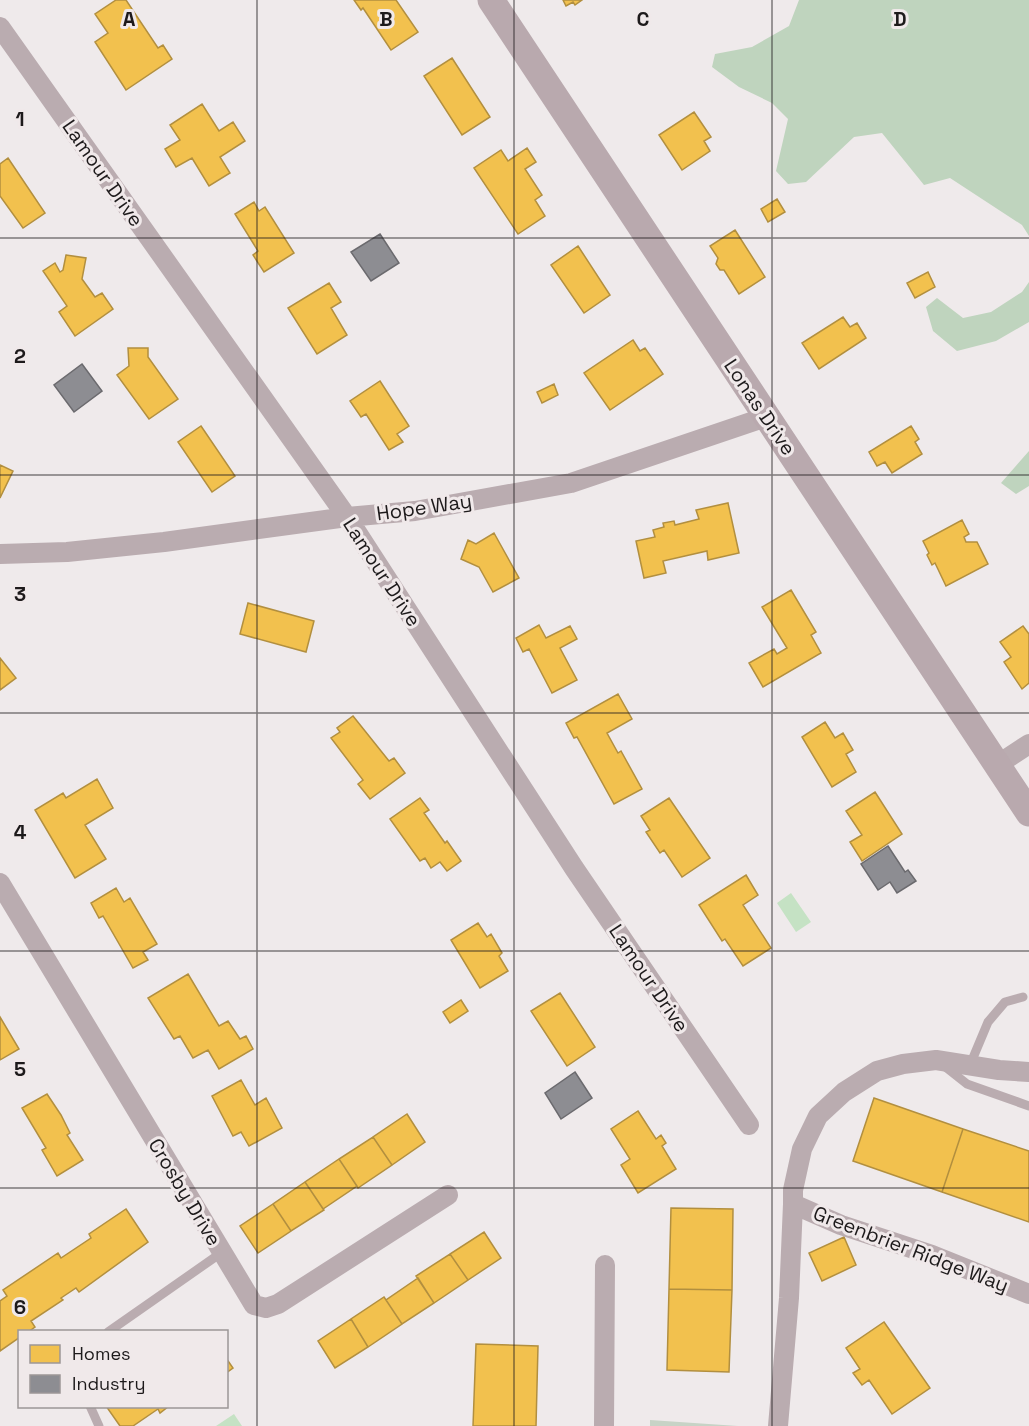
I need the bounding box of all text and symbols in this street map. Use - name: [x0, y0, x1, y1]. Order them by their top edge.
- text: A: [123, 6, 136, 32]
- text: B: [379, 6, 393, 32]
- text: C: [637, 6, 650, 32]
- text: D: [893, 6, 907, 32]
- text: 1: [15, 106, 25, 132]
- street label: Lamour Drive: [57, 114, 149, 232]
- text: 2: [14, 343, 26, 369]
- street label: Lonas Drive: [718, 354, 802, 460]
- street label: Hope Way: [375, 487, 473, 527]
- street label: Lamour Drive: [337, 513, 427, 631]
- text: 3: [14, 581, 26, 607]
- text: 4: [14, 819, 27, 845]
- street label: Lamour Drive: [603, 919, 695, 1037]
- text: 5: [14, 1056, 26, 1082]
- street label: Crosby Drive: [143, 1133, 227, 1251]
- street label: Greenbrier Ridge Way: [810, 1200, 1012, 1298]
- text: 6: [14, 1294, 26, 1320]
- legend: [18, 1330, 228, 1408]
- text: Homes: [72, 1342, 131, 1365]
- text: Industry: [72, 1372, 145, 1395]

